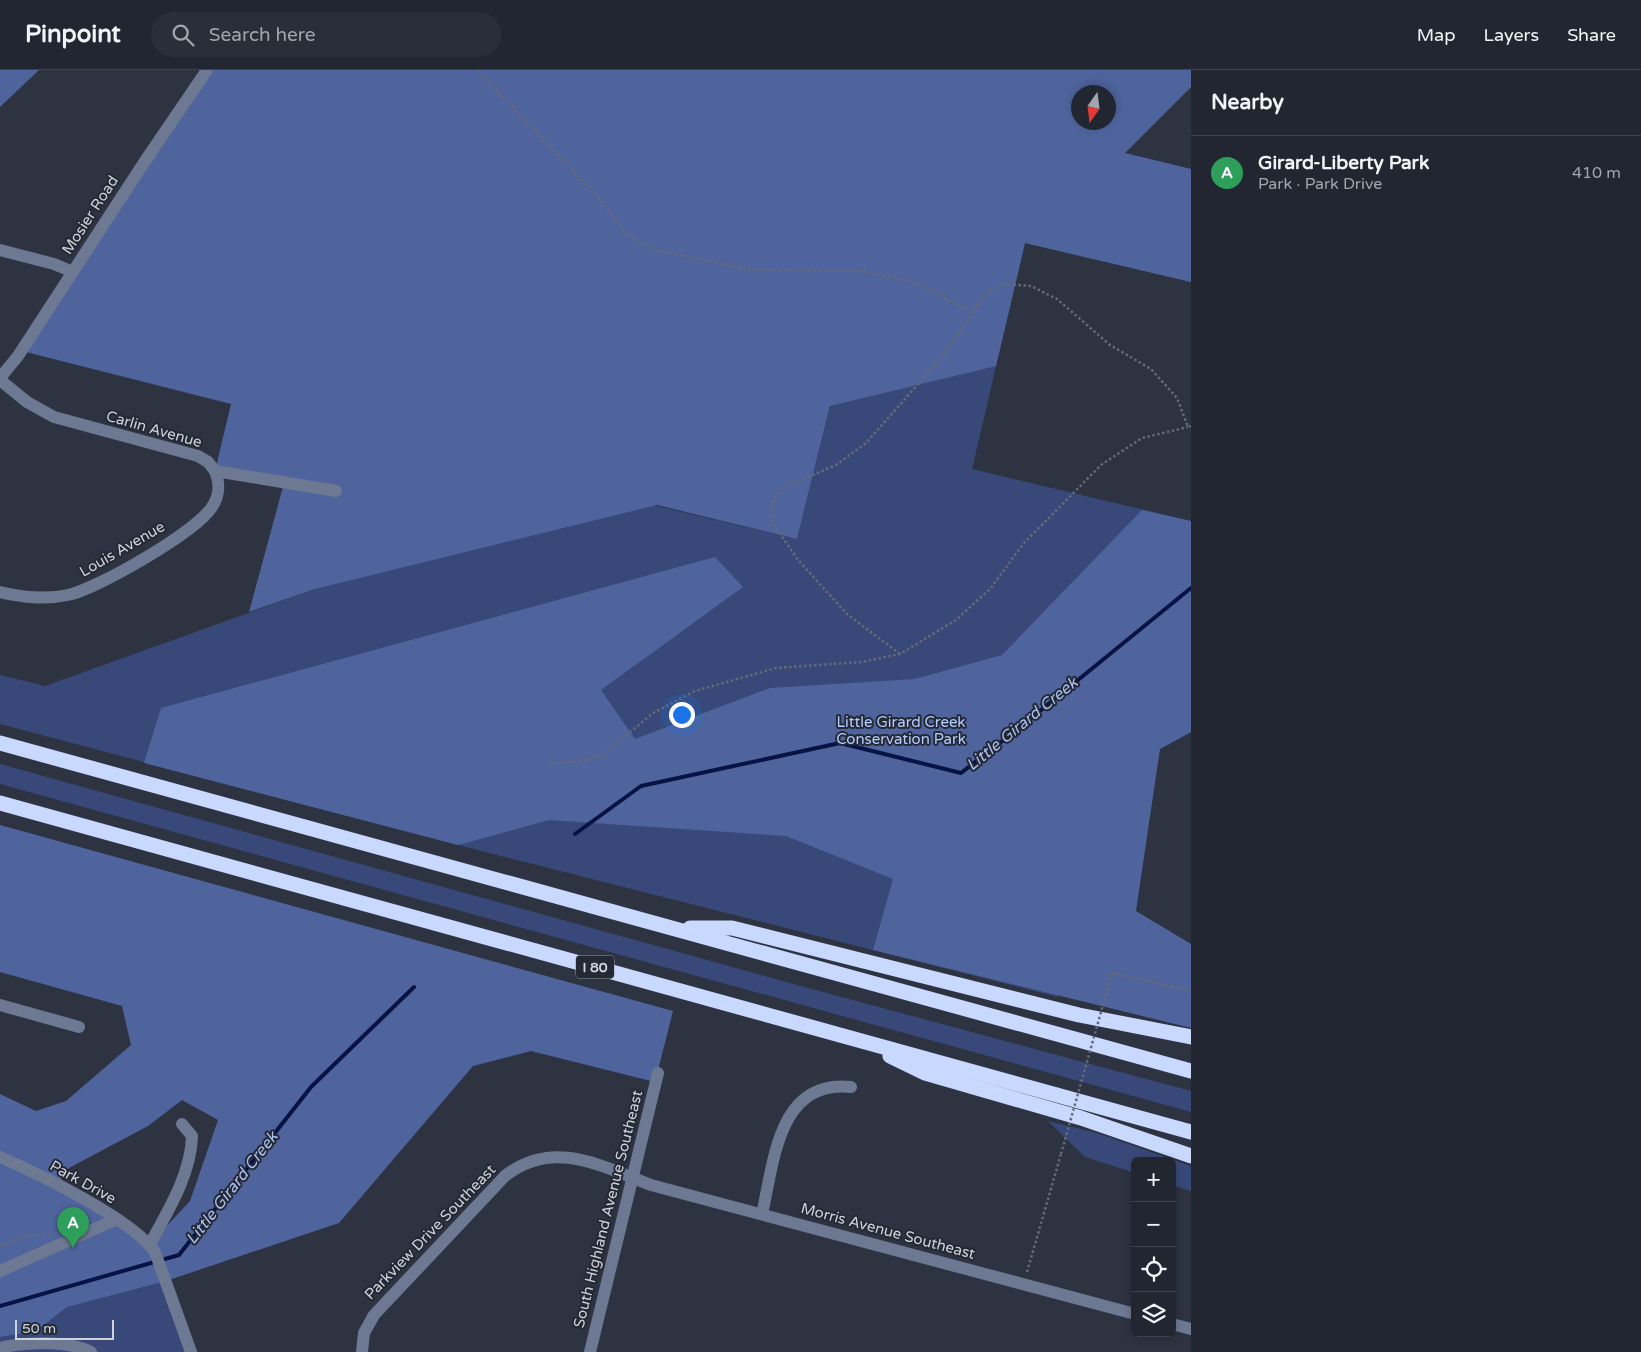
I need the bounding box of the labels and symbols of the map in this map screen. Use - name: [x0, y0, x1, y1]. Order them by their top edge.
- north arrow: [1071, 85, 1116, 130]
- street label: Mosier Road: [58, 172, 122, 258]
- street label: Carlin Avenue: [104, 407, 204, 451]
- street label: Louis Avenue: [76, 517, 168, 581]
- water label: Little Girard Creek: [962, 672, 1083, 775]
- your location: [669, 702, 695, 728]
- park label: Little Girard Creek Conservation Park: [836, 713, 966, 748]
- road number: I 80: [576, 956, 614, 979]
- street label: South Highland Avenue Southeast: [570, 1088, 646, 1330]
- water label: Little Girard Creek: [182, 1127, 283, 1248]
- street label: Park Drive: [47, 1156, 119, 1208]
- street label: Parkview Drive Southeast: [361, 1160, 499, 1303]
- street label: Morris Avenue Southeast: [799, 1199, 977, 1263]
- pin: A: [57, 1207, 89, 1248]
- scale bar: [15, 1317, 114, 1340]

